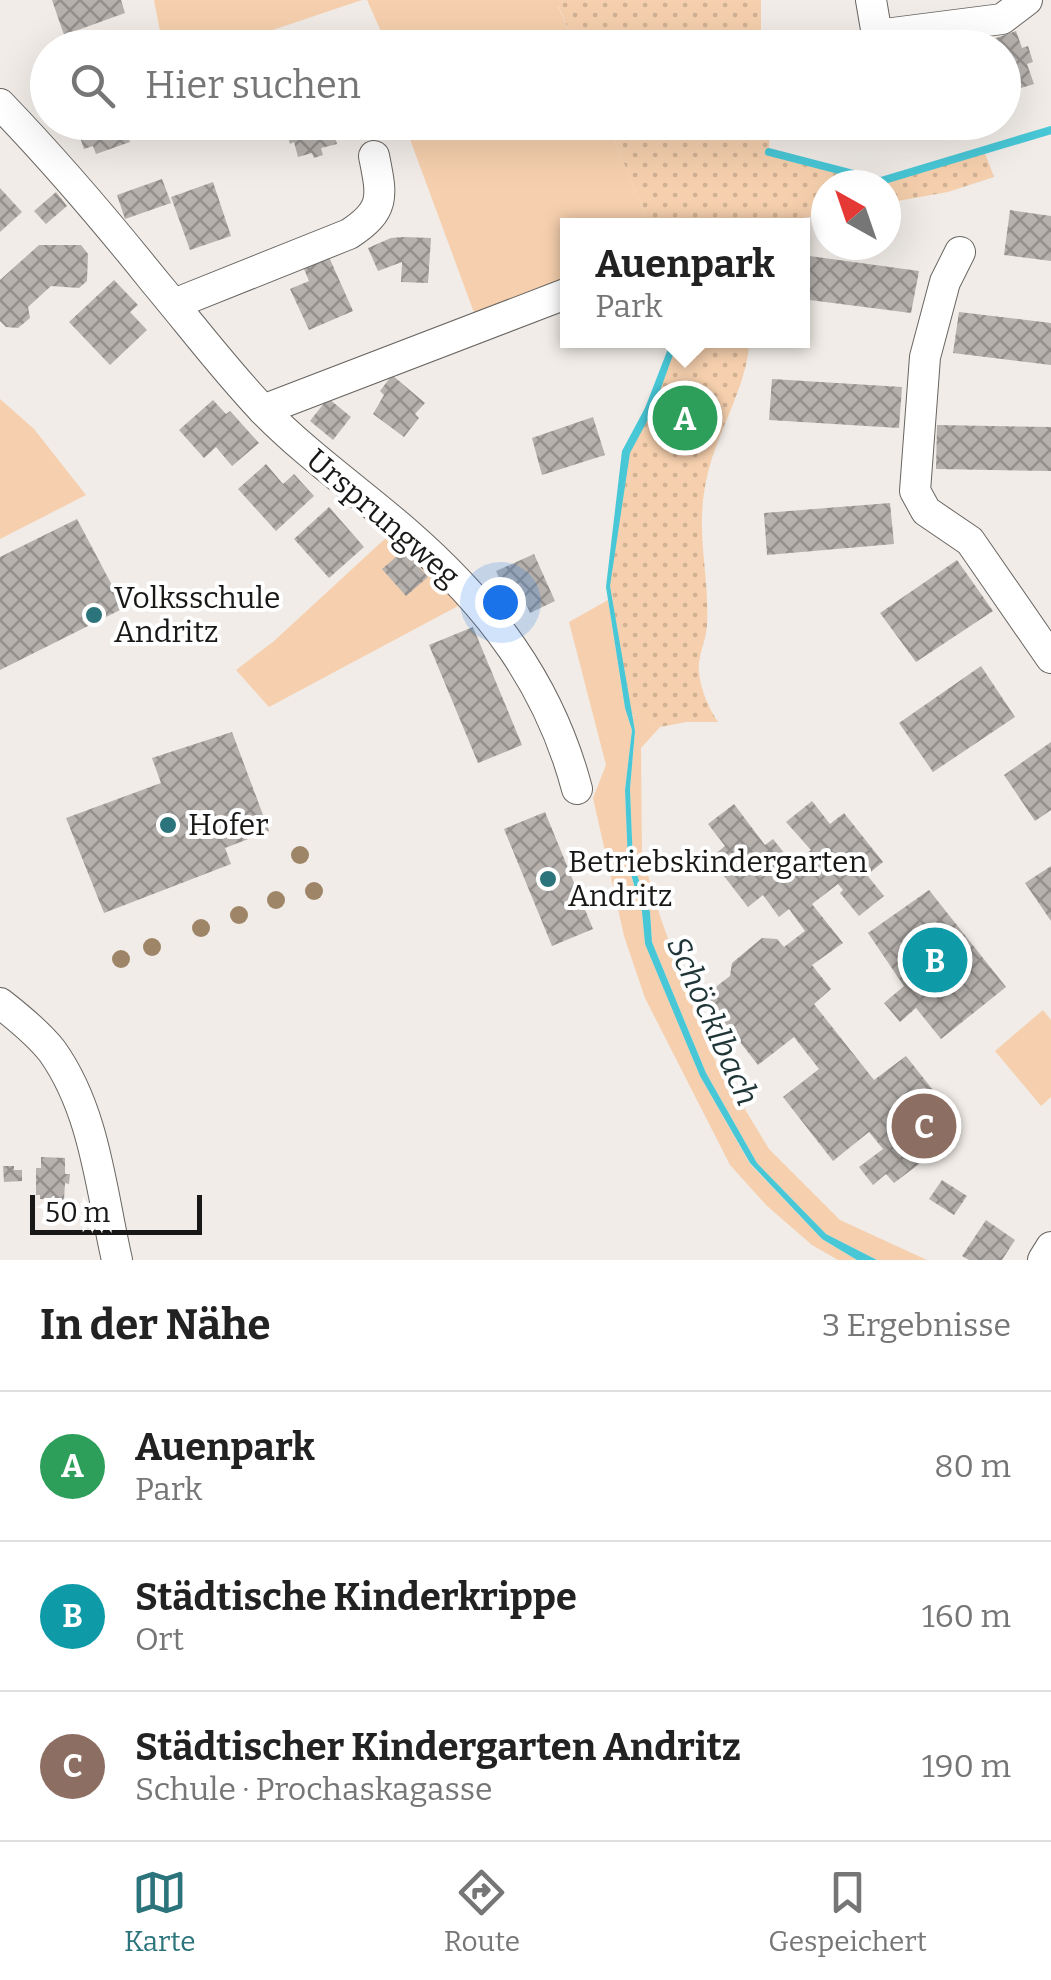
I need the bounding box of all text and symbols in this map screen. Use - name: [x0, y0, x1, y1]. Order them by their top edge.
- search box: [30, 30, 1021, 140]
- icon: search: [65, 58, 120, 113]
- text: Hier suchen: [145, 62, 361, 108]
- north arrow: [811, 170, 901, 260]
- popup: [560, 218, 810, 348]
- text: Auenpark: [595, 241, 775, 287]
- text: Park: [595, 287, 663, 325]
- pin: A: [652, 380, 718, 456]
- street label: Ursprungweg: [299, 442, 467, 594]
- your location: [475, 577, 526, 628]
- place label: Volksschule Andritz: [114, 580, 280, 650]
- marker: Volksschule Andritz: [83, 604, 105, 626]
- place label: Hofer: [188, 807, 268, 843]
- marker: Hofer: [157, 814, 179, 836]
- place label: Betriebskindergarten Andritz: [568, 844, 867, 914]
- marker: Betriebskindergarten Andritz: [537, 868, 559, 890]
- pin: B: [902, 922, 968, 998]
- water label: Schöcklbach: [659, 931, 767, 1111]
- pin: C: [892, 1088, 956, 1164]
- scale bar: [30, 1190, 202, 1234]
- text: 50 m: [45, 1196, 110, 1229]
- text: In der Nähe: [40, 1300, 271, 1350]
- text: 3 Ergebnisse: [822, 1306, 1011, 1344]
- text: Auenpark: [135, 1424, 315, 1470]
- text: A: [61, 1447, 84, 1485]
- text: 80 m: [934, 1447, 1011, 1485]
- text: Park: [135, 1470, 202, 1508]
- text: Städtische Kinderkrippe: [135, 1574, 577, 1620]
- text: B: [62, 1597, 83, 1635]
- text: 160 m: [922, 1597, 1011, 1635]
- text: Ort: [135, 1620, 184, 1658]
- text: Städtischer Kindergarten Andritz: [135, 1724, 741, 1770]
- text: C: [62, 1747, 83, 1785]
- text: 190 m: [922, 1747, 1011, 1785]
- text: Schule · Prochaskagasse: [135, 1770, 493, 1808]
- tab: Karte: [124, 1865, 196, 1958]
- tab: Route: [444, 1865, 520, 1958]
- tab: Gespeichert: [768, 1865, 927, 1958]

